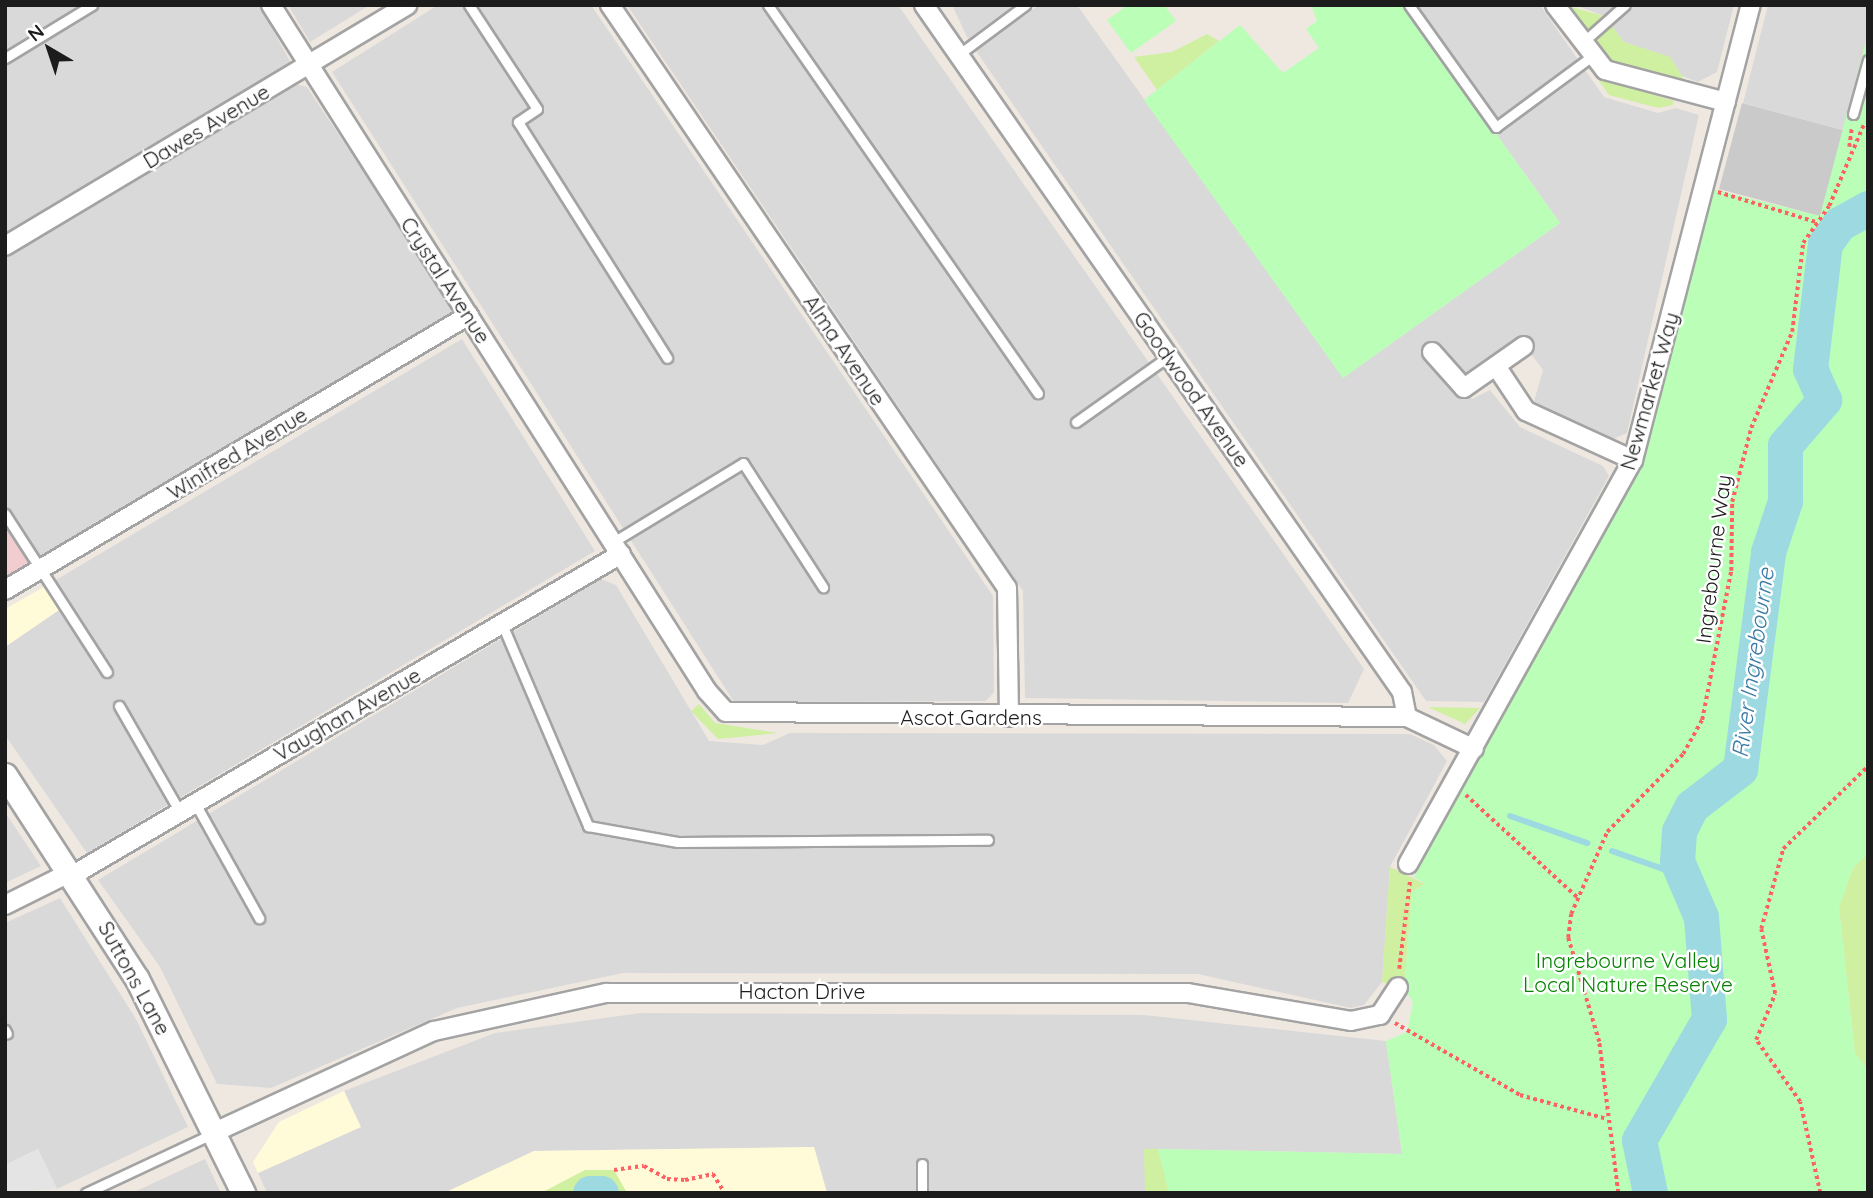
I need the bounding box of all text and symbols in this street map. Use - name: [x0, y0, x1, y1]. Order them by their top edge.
- north arrow: [14, 14, 84, 84]
- text: N: [23, 19, 49, 46]
- street label: Dawes Avenue: [138, 78, 274, 174]
- street label: Crystal Avenue: [396, 212, 496, 348]
- street label: Alma Avenue: [799, 290, 891, 410]
- street label: Goodwood Avenue: [1129, 306, 1255, 472]
- street label: Newmarket Way: [1614, 309, 1684, 473]
- street label: Winifred Avenue: [162, 401, 312, 505]
- street label: Ingrebourne Way: [1690, 473, 1736, 645]
- water label: River Ingrebourne: [1726, 566, 1780, 760]
- street label: Vaughan Avenue: [269, 662, 425, 766]
- street label: Ascot Gardens: [900, 704, 1042, 730]
- street label: Suttons Lane: [93, 917, 177, 1039]
- park label: Ingrebourne Valley Local Nature Reserve: [1523, 947, 1733, 997]
- street label: Hacton Drive: [739, 978, 865, 1004]

